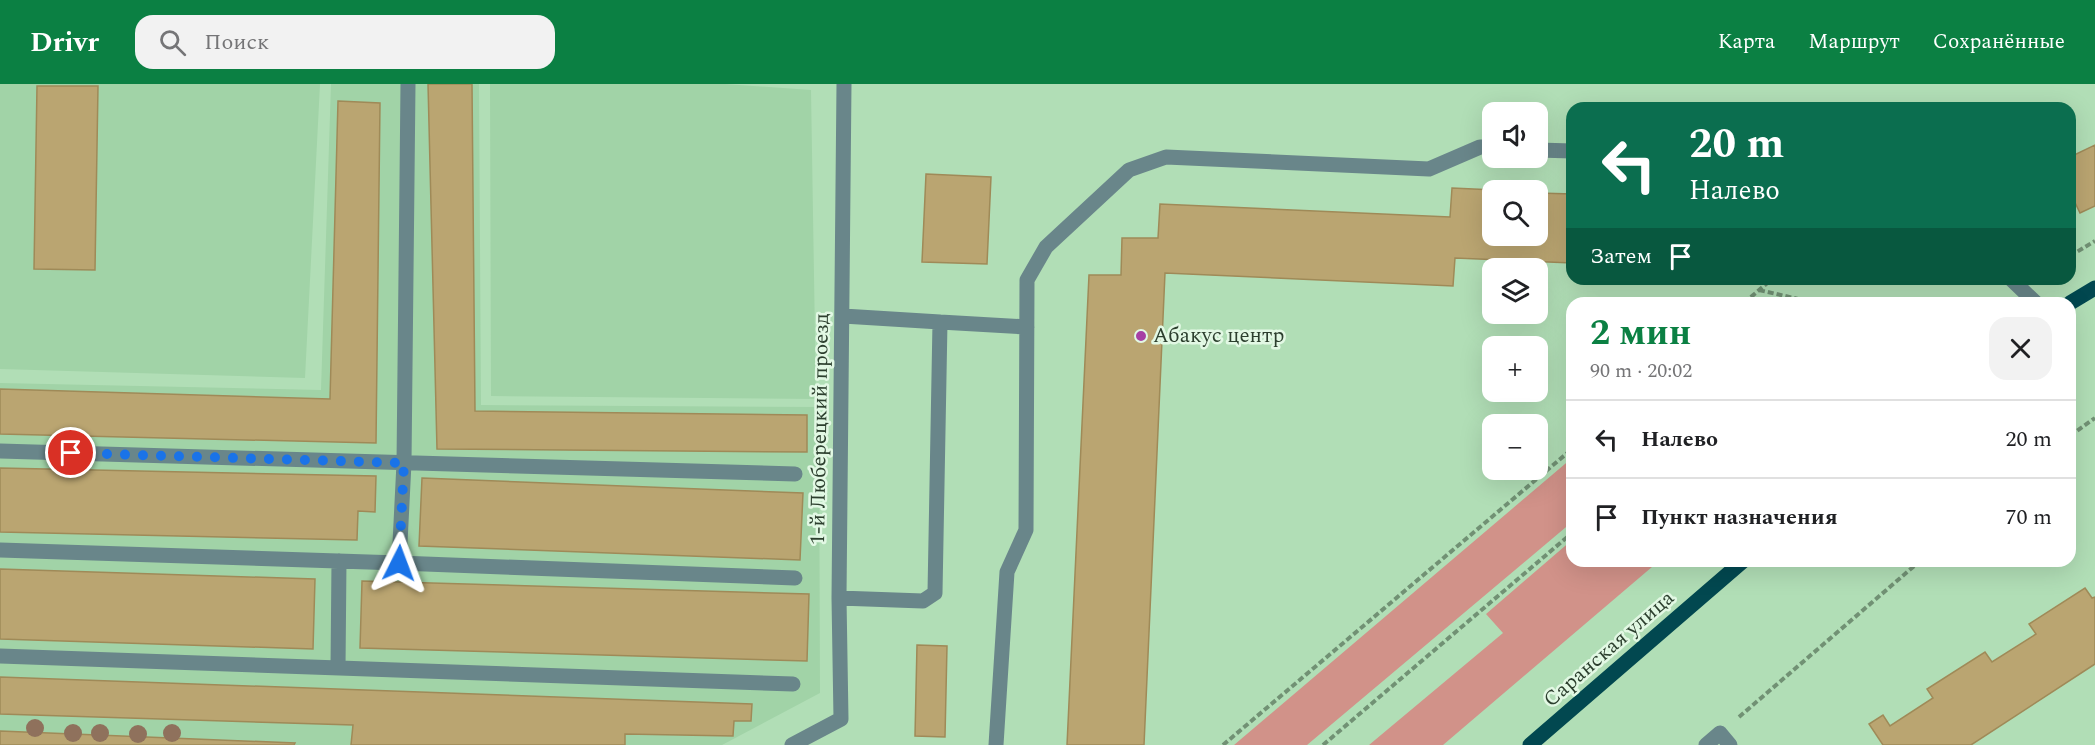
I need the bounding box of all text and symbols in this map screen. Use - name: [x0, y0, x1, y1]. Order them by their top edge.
- search box: [135, 15, 555, 69]
- text: Drivr: [30, 21, 99, 64]
- icon: search: [156, 26, 189, 59]
- text: Поиск: [204, 26, 269, 59]
- text: Карта: [1718, 26, 1775, 58]
- text: Маршрут: [1808, 26, 1900, 58]
- text: Сохранённые: [1933, 26, 2065, 58]
- map controls: [1482, 102, 1548, 480]
- button: sound: [1482, 102, 1548, 168]
- text: 20 m: [1689, 113, 1784, 176]
- icon: left: [1590, 126, 1668, 204]
- text: Налево: [1689, 170, 1780, 212]
- button: search: [1482, 180, 1548, 246]
- text: Затем: [1590, 240, 1652, 273]
- icon: arrive: [1664, 240, 1697, 273]
- button: layers: [1482, 258, 1548, 324]
- text: 2 мин: [1590, 306, 1691, 361]
- street label: 1-й Люберецкий проезд: [802, 313, 838, 545]
- button: close: [1989, 317, 2052, 380]
- place label: Абакус центр: [1153, 320, 1284, 352]
- marker: Абакус центр: [1134, 329, 1148, 343]
- button: +: [1482, 336, 1548, 402]
- text: 90 m · 20:02: [1590, 356, 1692, 386]
- button: −: [1482, 414, 1548, 480]
- icon: left: [1590, 423, 1623, 456]
- text: Налево: [1641, 423, 1718, 456]
- text: 20 m: [2006, 423, 2052, 456]
- pin: [45, 427, 96, 478]
- icon: arrive: [54, 436, 87, 469]
- icon: arrive: [1590, 501, 1623, 534]
- text: Пункт назначения: [1641, 501, 1838, 534]
- text: 70 m: [2006, 501, 2052, 534]
- position arrow: [367, 531, 431, 595]
- street label: Саранская улица: [1536, 582, 1682, 715]

